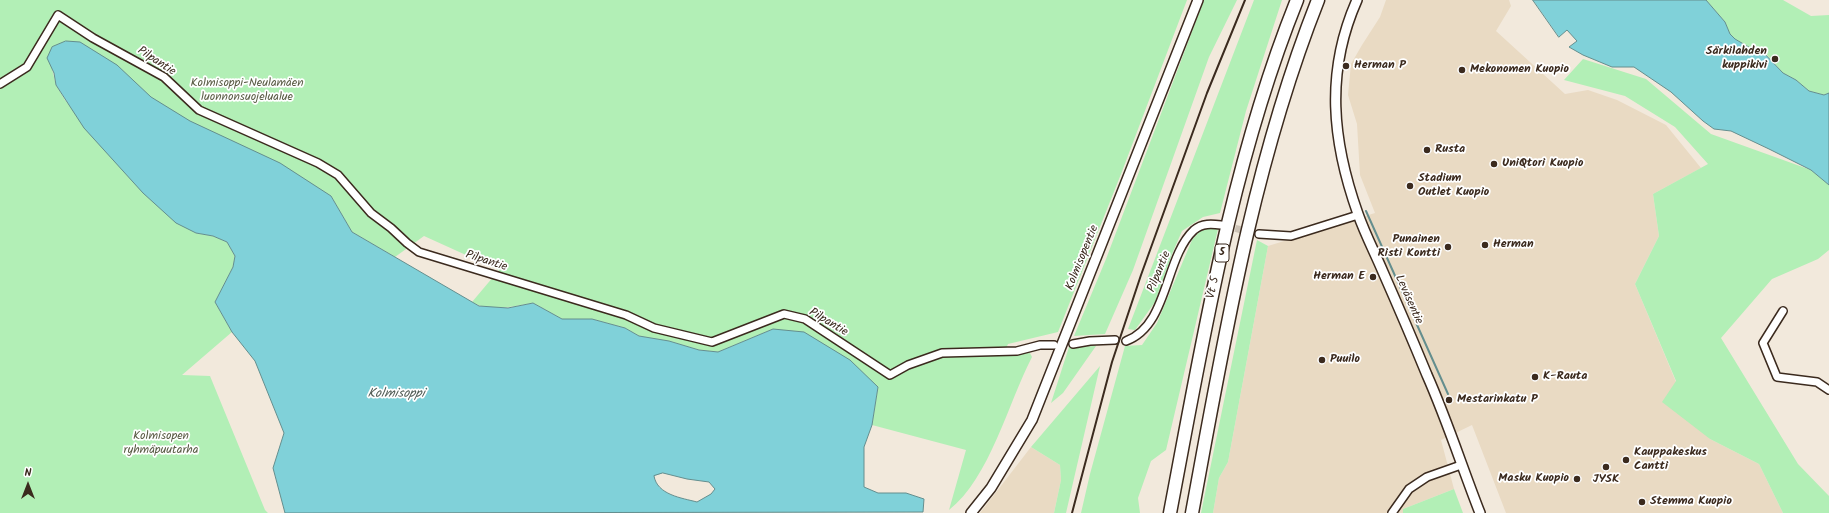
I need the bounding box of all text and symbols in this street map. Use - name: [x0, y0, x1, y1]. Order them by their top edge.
- street label: Pilpantie: [134, 44, 178, 80]
- place label: Särkilahden kuppikivi: [1706, 45, 1767, 73]
- marker: Särkilahden kuppikivi: [1770, 54, 1780, 64]
- place label: Herman P: [1354, 59, 1406, 73]
- marker: Herman P: [1341, 61, 1351, 71]
- place label: Mekonomen Kuopio: [1470, 63, 1569, 77]
- marker: Mekonomen Kuopio: [1457, 65, 1467, 75]
- park label: Kolmisoppi-Neulamäen luonnonsuojelualue: [190, 77, 304, 105]
- place label: Rusta: [1435, 143, 1465, 157]
- marker: Rusta: [1422, 145, 1432, 155]
- place label: UniQtori Kuopio: [1502, 157, 1583, 171]
- marker: UniQtori Kuopio: [1489, 159, 1499, 169]
- place label: Stadium Outlet Kuopio: [1418, 172, 1489, 200]
- marker: Stadium Outlet Kuopio: [1405, 181, 1415, 191]
- street label: Kolmisopentie: [1063, 223, 1103, 293]
- place label: Punainen Risti Kontti: [1378, 233, 1440, 261]
- place label: Herman: [1493, 238, 1534, 252]
- marker: Herman: [1480, 240, 1490, 250]
- marker: Punainen Risti Kontti: [1443, 242, 1453, 252]
- road number: 5: [1215, 244, 1229, 262]
- street label: Pilpantie: [463, 249, 509, 275]
- street label: Pilpantie: [1145, 249, 1175, 295]
- place label: Herman E: [1313, 270, 1365, 284]
- marker: Herman E: [1368, 272, 1378, 282]
- street label: Leväsentie: [1391, 273, 1425, 327]
- street label: Vt 5: [1204, 276, 1224, 300]
- street label: Pilpantie: [806, 306, 850, 340]
- place label: Puuilo: [1330, 353, 1360, 367]
- marker: Puuilo: [1317, 355, 1327, 365]
- place label: K-Rauta: [1543, 370, 1587, 384]
- marker: K-Rauta: [1530, 372, 1540, 382]
- water label: Kolmisoppi: [367, 387, 425, 403]
- place label: Mestarinkatu P: [1457, 393, 1538, 407]
- marker: Mestarinkatu P: [1444, 395, 1454, 405]
- park label: Kolmisopen ryhmäpuutarha: [124, 430, 198, 458]
- place label: Kauppakeskus Cantti: [1634, 446, 1707, 474]
- marker: Kauppakeskus Cantti: [1621, 455, 1631, 465]
- marker: JYSK: [1601, 462, 1611, 472]
- text: N: [25, 464, 31, 482]
- north arrow: [8, 465, 48, 505]
- place label: Masku Kuopio: [1498, 472, 1569, 486]
- place label: JYSK: [1593, 473, 1619, 487]
- marker: Masku Kuopio: [1572, 474, 1582, 484]
- place label: Stemma Kuopio: [1650, 495, 1732, 509]
- marker: Stemma Kuopio: [1637, 497, 1647, 507]

